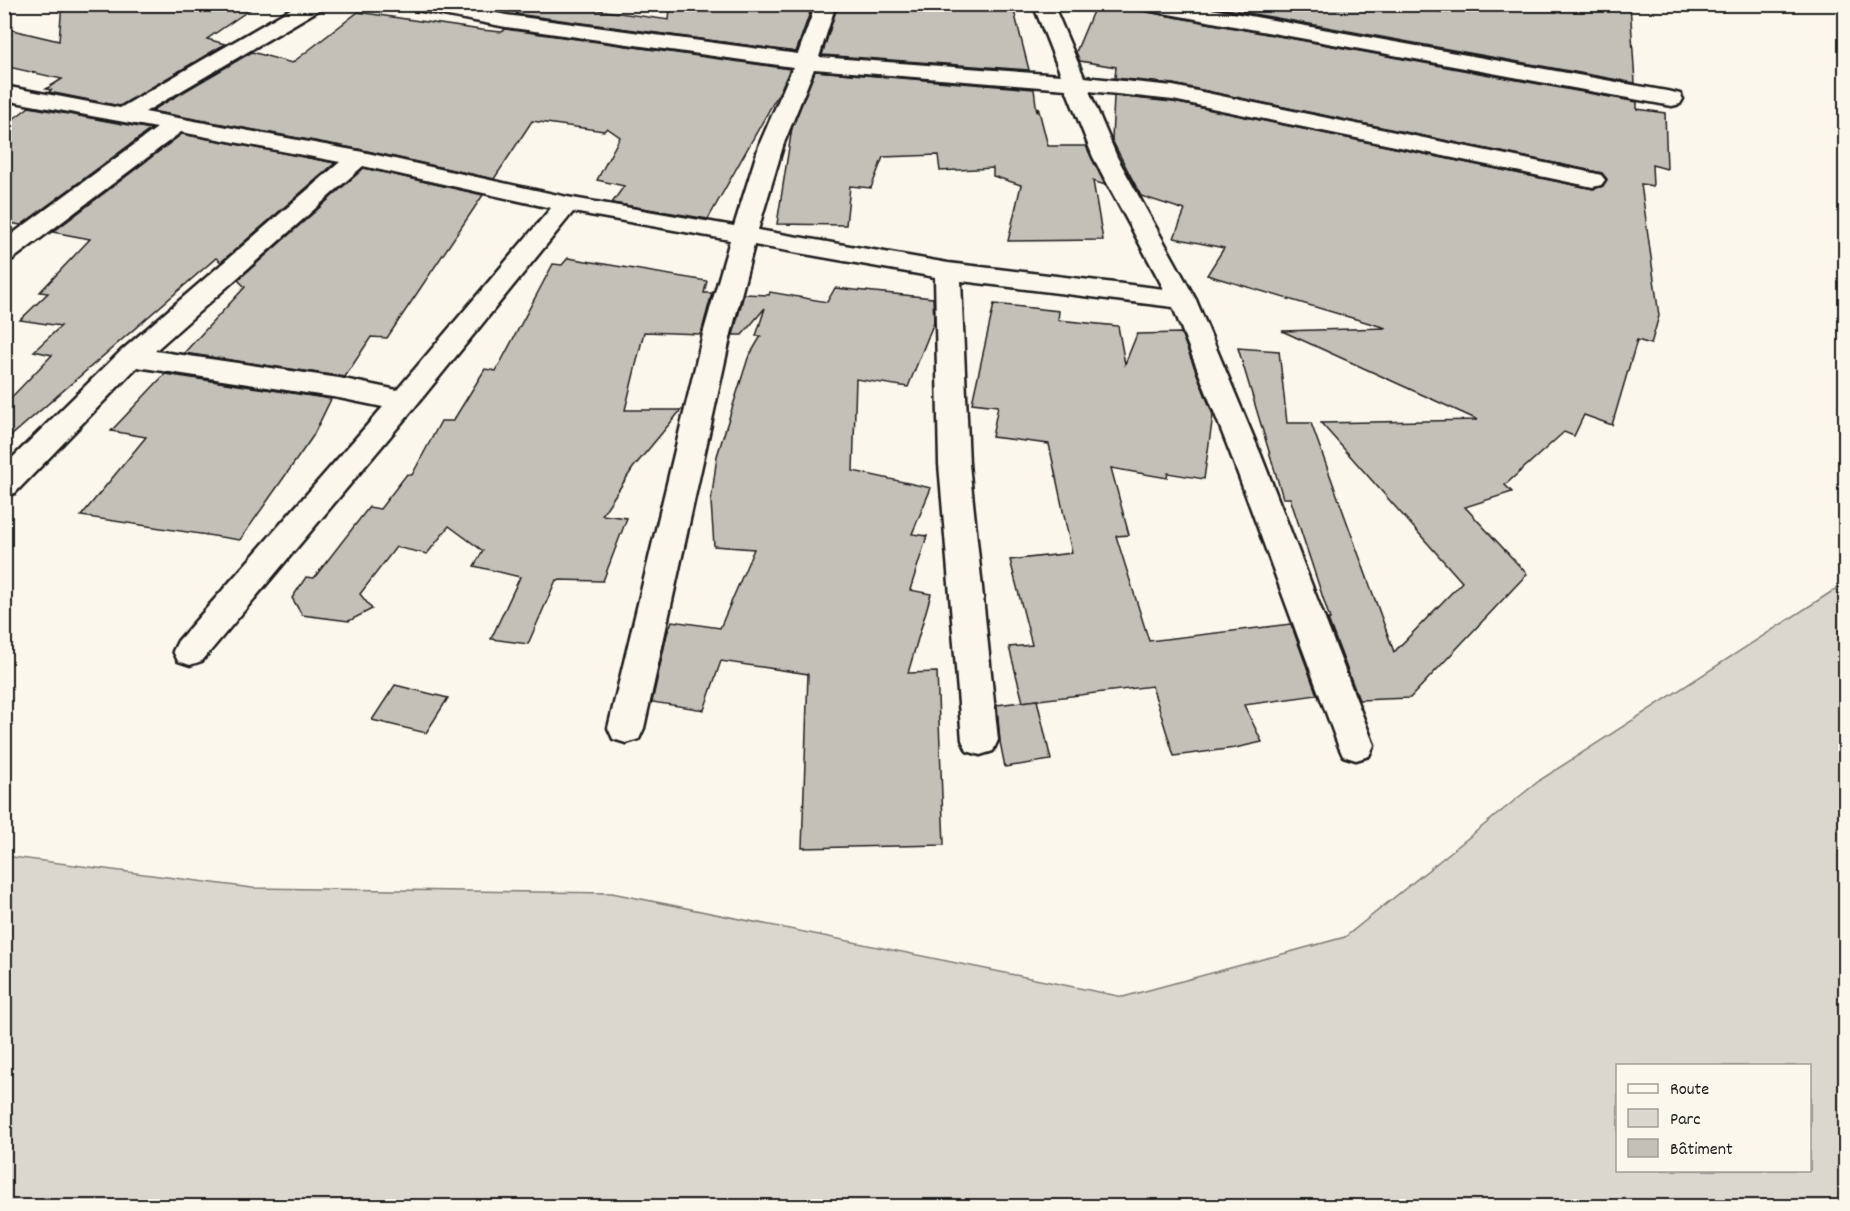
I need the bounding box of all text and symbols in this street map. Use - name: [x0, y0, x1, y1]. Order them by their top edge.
- legend: [1616, 1064, 1811, 1172]
- text: Route: [1670, 1078, 1709, 1103]
- text: Parc: [1670, 1108, 1701, 1133]
- text: Bâtiment: [1670, 1138, 1733, 1163]

